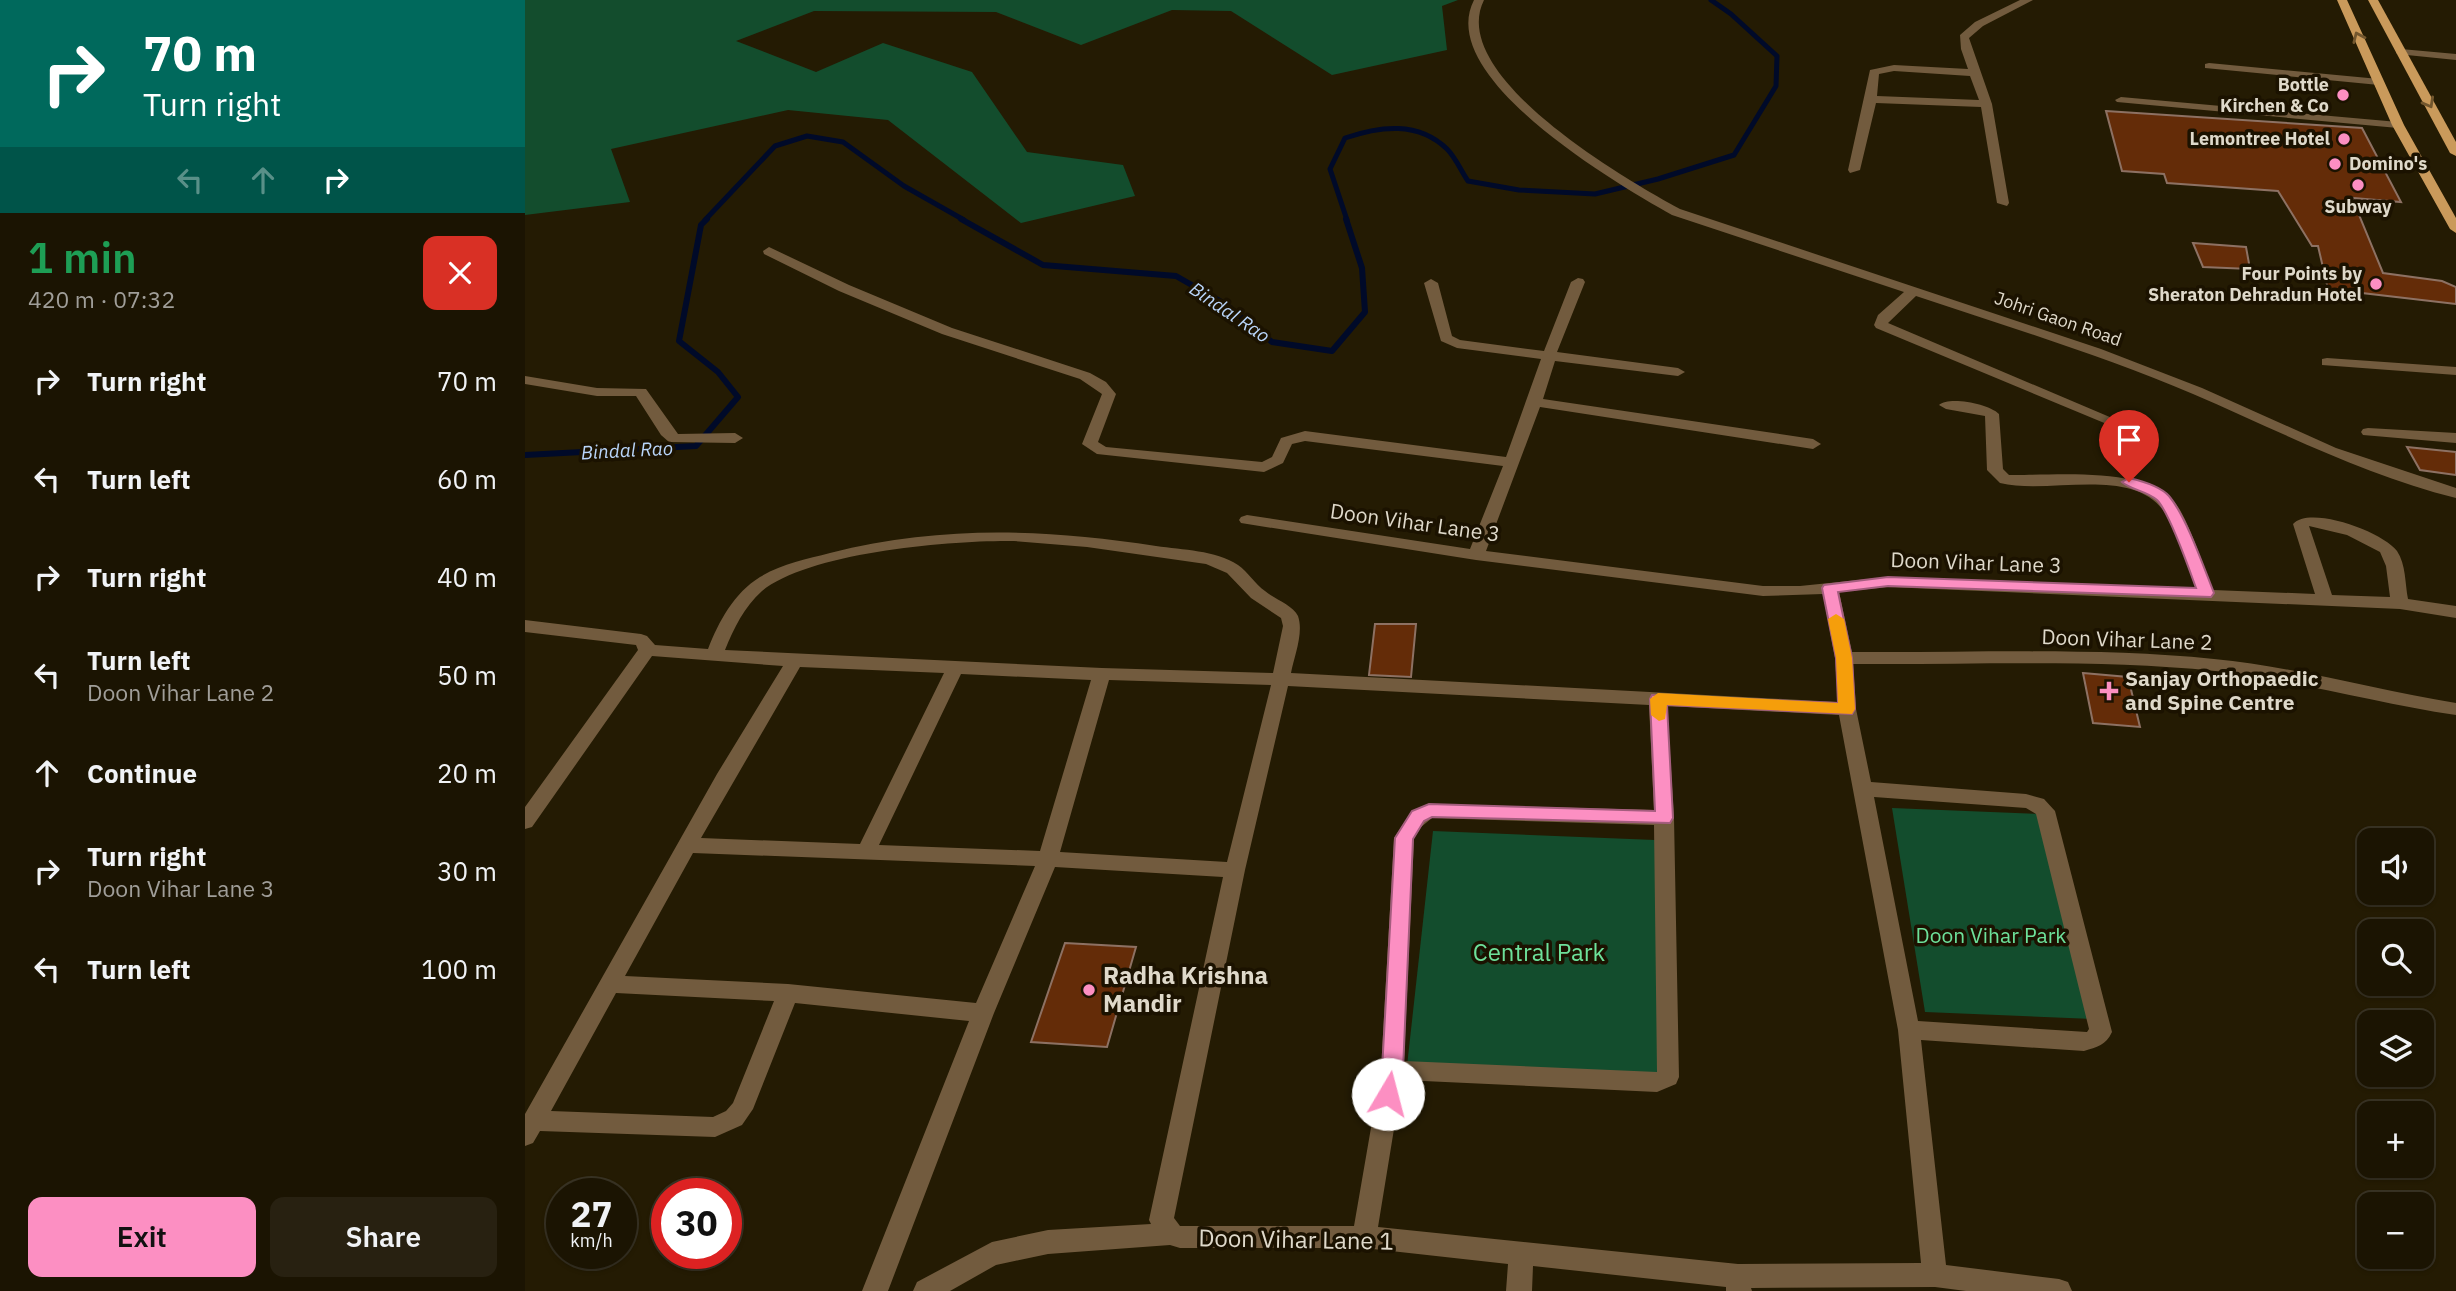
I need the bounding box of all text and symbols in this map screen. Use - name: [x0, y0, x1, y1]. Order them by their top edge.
- text: 70 m: [143, 21, 257, 84]
- icon: right: [28, 28, 119, 119]
- one-way arrow: [2353, 32, 2367, 44]
- place label: Bottle Kirchen & Co: [2220, 73, 2329, 117]
- text: Turn right: [143, 83, 281, 125]
- marker: Bottle Kirchen & Co: [2335, 87, 2351, 103]
- one-way arrow: [2421, 96, 2434, 109]
- place label: Lemontree Hotel: [2190, 127, 2331, 150]
- marker: Lemontree Hotel: [2336, 131, 2352, 147]
- place label: Domino's: [2349, 152, 2427, 175]
- marker: Domino's: [2327, 156, 2343, 172]
- icon: left: [171, 161, 209, 199]
- icon: ahead: [244, 161, 282, 199]
- icon: right: [317, 161, 355, 199]
- marker: Subway: [2350, 177, 2366, 193]
- place label: Subway: [2324, 195, 2392, 218]
- text: 1 min: [28, 230, 137, 285]
- button: close: [423, 236, 497, 310]
- place label: Four Points by Sheraton Dehradun Hotel: [2148, 262, 2363, 306]
- water label: Bindal Rao: [1185, 276, 1275, 348]
- marker: Four Points by Sheraton Dehradun Hotel: [2368, 276, 2384, 292]
- text: 420 m · 07:32: [28, 284, 175, 314]
- street label: Johri Gaon Road: [1992, 286, 2125, 351]
- icon: right: [28, 362, 66, 400]
- text: Turn right: [87, 364, 206, 398]
- text: 70 m: [437, 364, 497, 398]
- pin: [2099, 410, 2159, 482]
- icon: arrive: [2110, 421, 2148, 459]
- water label: Bindal Rao: [580, 436, 674, 464]
- icon: left: [28, 460, 66, 498]
- text: Turn left: [87, 462, 190, 496]
- text: 60 m: [437, 462, 497, 496]
- street label: Doon Vihar Lane 3: [1328, 496, 1502, 548]
- street label: Doon Vihar Lane 3: [1890, 545, 2062, 579]
- icon: right: [28, 558, 66, 596]
- text: Turn right: [87, 560, 206, 594]
- text: 40 m: [437, 560, 497, 594]
- street label: Doon Vihar Lane 2: [2041, 622, 2213, 656]
- text: Turn left: [87, 643, 190, 677]
- icon: left: [28, 656, 66, 694]
- text: 50 m: [437, 658, 497, 692]
- place label: Sanjay Orthopaedic and Spine Centre: [2125, 664, 2319, 716]
- text: Doon Vihar Lane 2: [87, 677, 274, 707]
- marker: Sanjay Orthopaedic and Spine Centre: [2099, 681, 2119, 701]
- icon: ahead: [28, 754, 66, 792]
- text: Continue: [87, 756, 197, 790]
- text: 20 m: [437, 756, 497, 790]
- map controls: [2357, 828, 2434, 1269]
- button: sound: [2357, 828, 2434, 905]
- text: Turn right: [87, 839, 206, 873]
- icon: right: [28, 852, 66, 890]
- text: 30 m: [437, 854, 497, 888]
- text: Doon Vihar Lane 3: [87, 873, 274, 903]
- button: search: [2357, 919, 2434, 996]
- park label: Doon Vihar Park: [1916, 921, 2066, 949]
- park label: Central Park: [1473, 936, 1606, 968]
- icon: left: [28, 950, 66, 988]
- text: Turn left: [87, 952, 190, 986]
- text: 100 m: [421, 952, 497, 986]
- place label: Radha Krishna Mandir: [1103, 959, 1268, 1019]
- marker: Radha Krishna Mandir: [1081, 982, 1097, 998]
- button: layers: [2357, 1010, 2434, 1087]
- position arrow: [1351, 1057, 1425, 1131]
- button: +: [2357, 1101, 2434, 1178]
- speed limit sign: 30: [651, 1178, 742, 1269]
- text: 27: [570, 1191, 613, 1237]
- button: −: [2357, 1192, 2434, 1269]
- button: Exit: [28, 1197, 256, 1277]
- button: Share: [270, 1197, 497, 1277]
- street label: Doon Vihar Lane 1: [1198, 1221, 1394, 1257]
- text: km/h: [570, 1229, 613, 1252]

